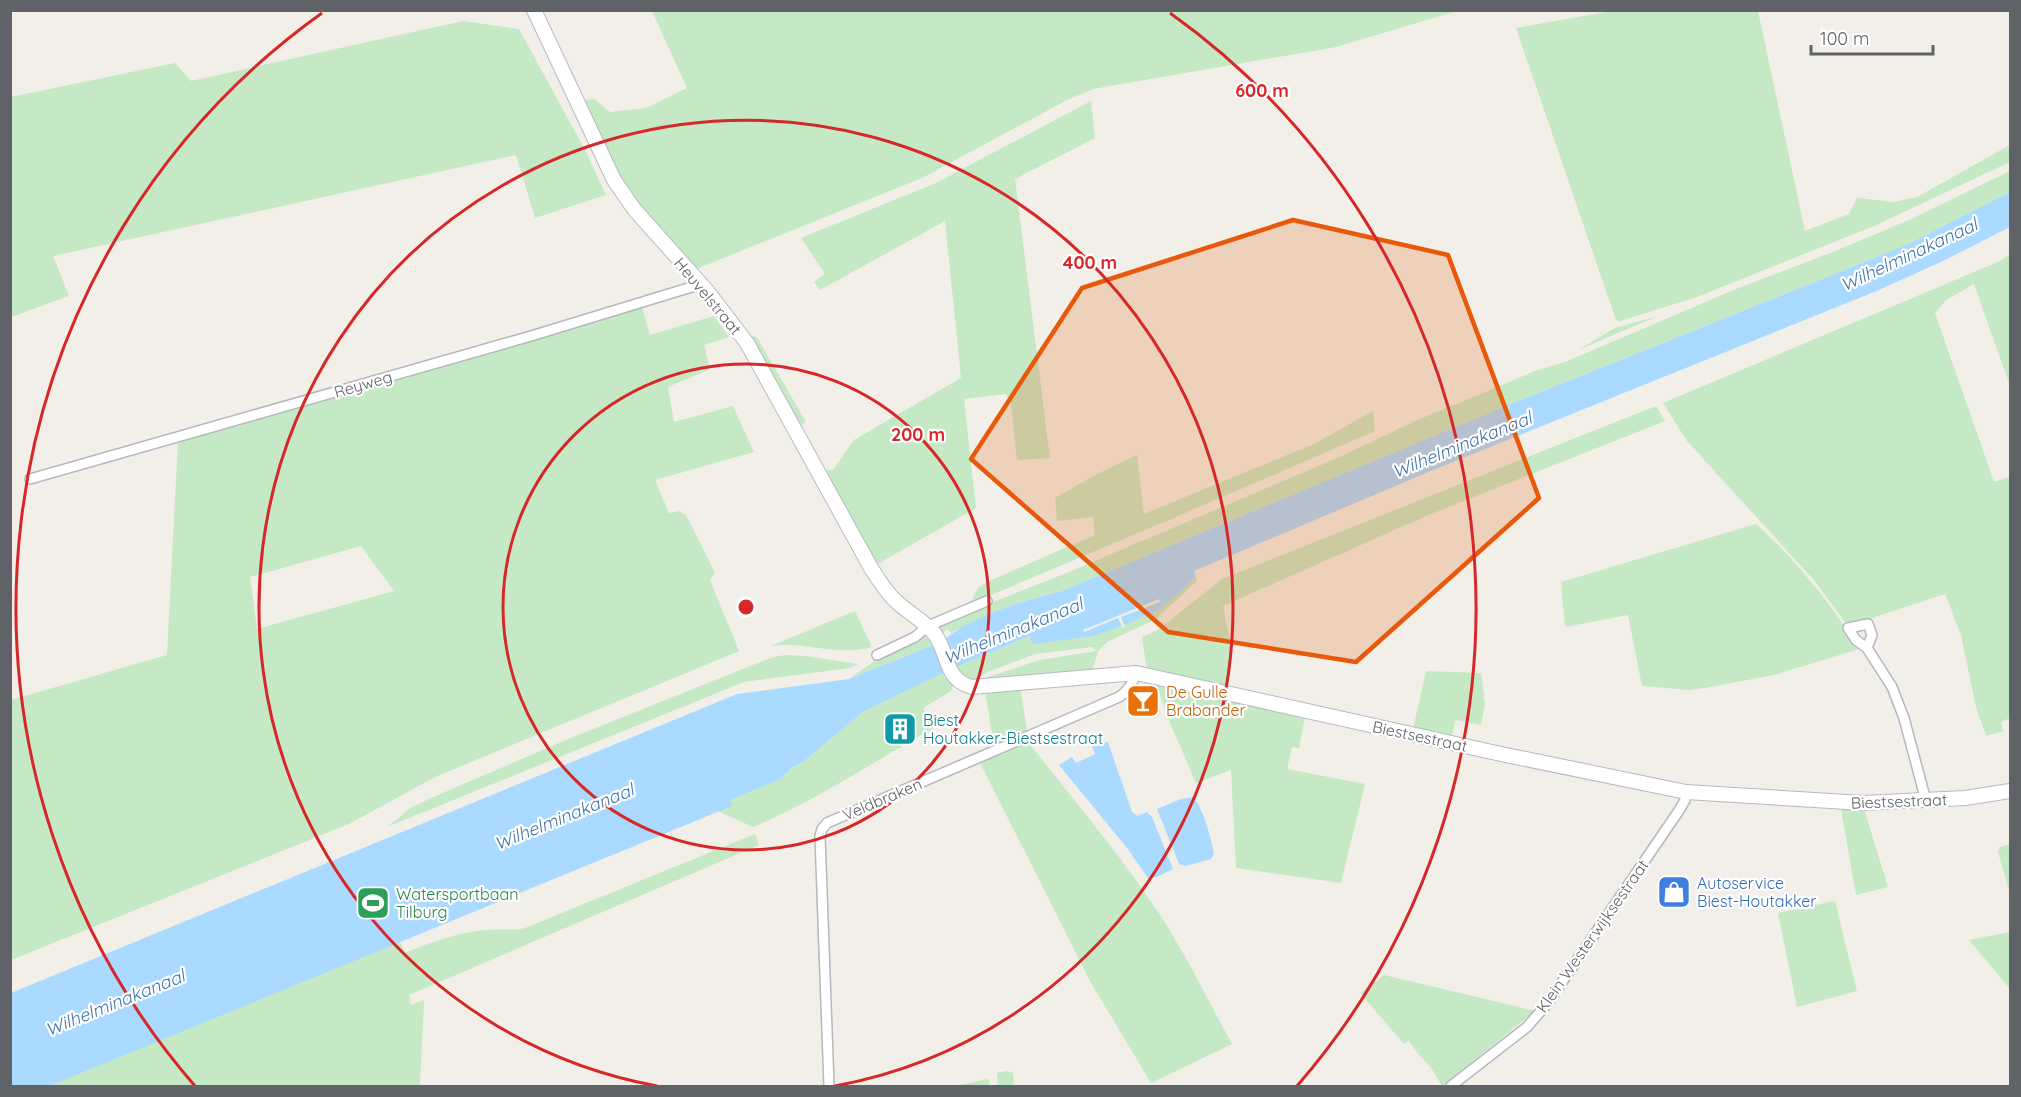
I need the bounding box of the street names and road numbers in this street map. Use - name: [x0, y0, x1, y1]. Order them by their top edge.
- street label: Heuvelstraat: [670, 253, 746, 339]
- street label: Reyweg: [332, 366, 394, 402]
- street label: Biestsestraat: [1371, 716, 1469, 756]
- street label: Veldbraken: [839, 773, 925, 825]
- street label: Biestsestraat: [1850, 789, 1948, 813]
- street label: Klein Westerwijksestraat: [1532, 856, 1652, 1016]

